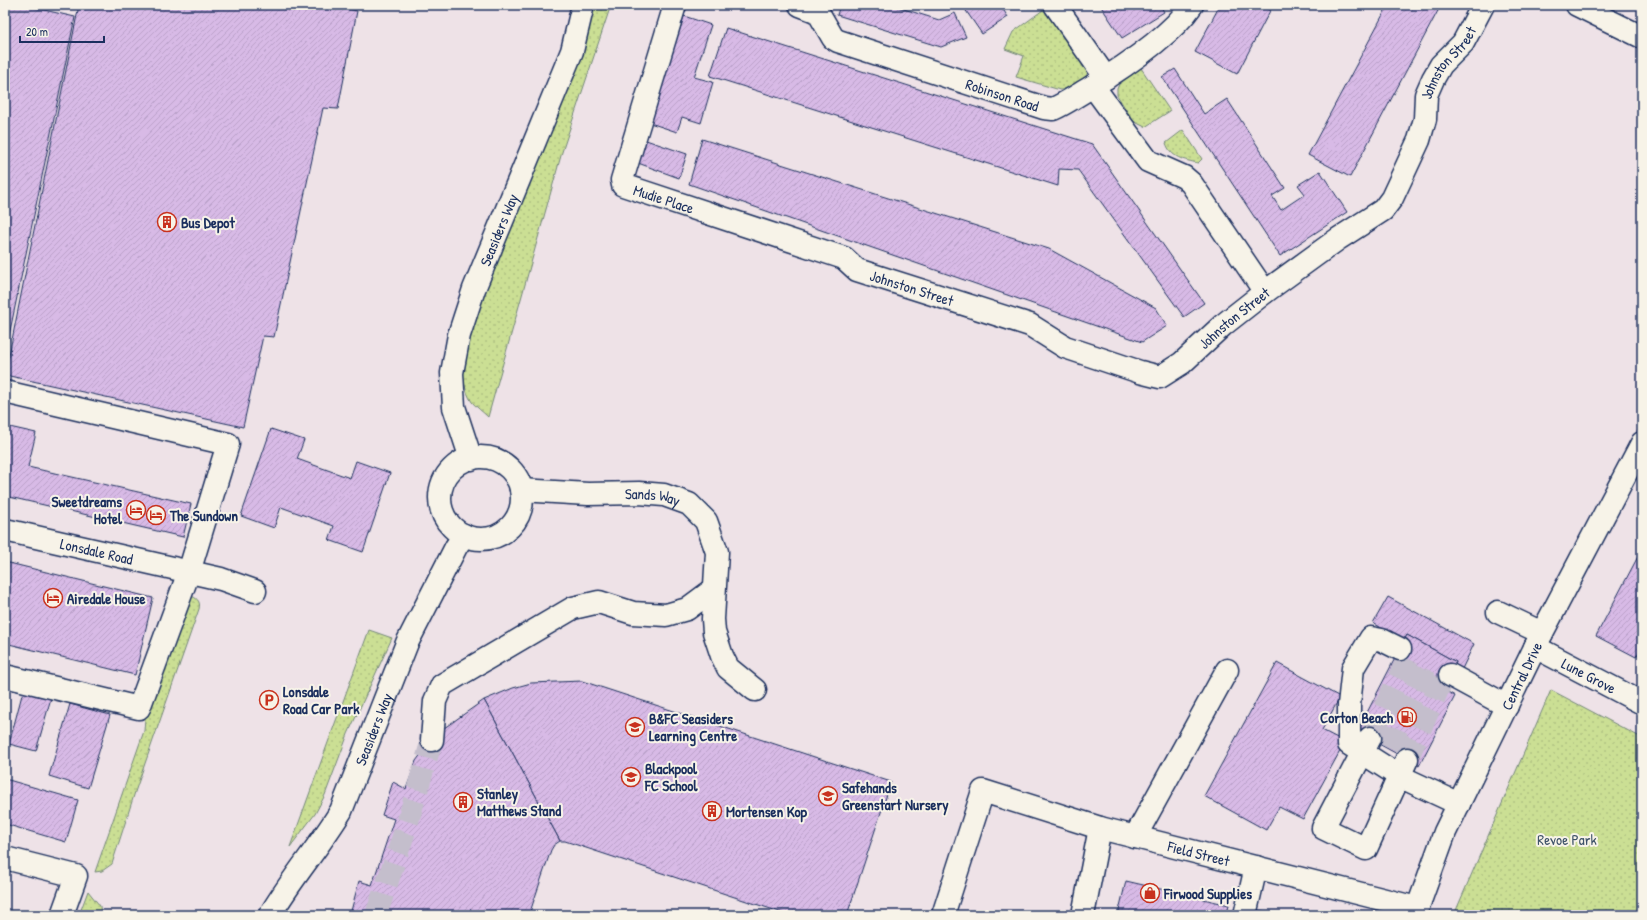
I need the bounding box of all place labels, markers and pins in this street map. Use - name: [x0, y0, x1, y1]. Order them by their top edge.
- building icon: Bus Depot: [156, 211, 178, 233]
- place label: Bus Depot: [181, 212, 235, 234]
- place label: Sweetdreams Hotel: [52, 491, 123, 529]
- hotel icon: Sweetdreams Hotel: [125, 499, 147, 521]
- hotel icon: The Sundown: [145, 504, 167, 526]
- place label: The Sundown: [169, 505, 238, 526]
- hotel icon: Airedale House: [42, 587, 64, 609]
- place label: Airedale House: [67, 588, 145, 609]
- place label: Lonsdale Road Car Park: [283, 681, 360, 719]
- parking icon: Lonsdale Road Car Park: [258, 689, 280, 711]
- fuel station icon: Corton Beach: [1396, 706, 1418, 728]
- place label: Corton Beach: [1320, 707, 1394, 728]
- place label: B&FC Seasiders Learning Centre: [649, 708, 737, 747]
- school or university icon: B&FC Seasiders Learning Centre: [624, 716, 646, 738]
- place label: Blackpool FC School: [644, 758, 698, 796]
- school or university icon: Blackpool FC School: [620, 766, 642, 788]
- place label: Safehands Greenstart Nursery: [842, 777, 949, 816]
- place label: Stanley Matthews Stand: [477, 783, 561, 821]
- school or university icon: Safehands Greenstart Nursery: [817, 785, 839, 807]
- building icon: Stanley Matthews Stand: [452, 791, 474, 813]
- building icon: Mortensen Kop: [701, 800, 723, 822]
- place label: Mortensen Kop: [726, 801, 808, 823]
- shop icon: Firwood Supplies: [1139, 882, 1161, 904]
- place label: Firwood Supplies: [1163, 883, 1252, 905]

